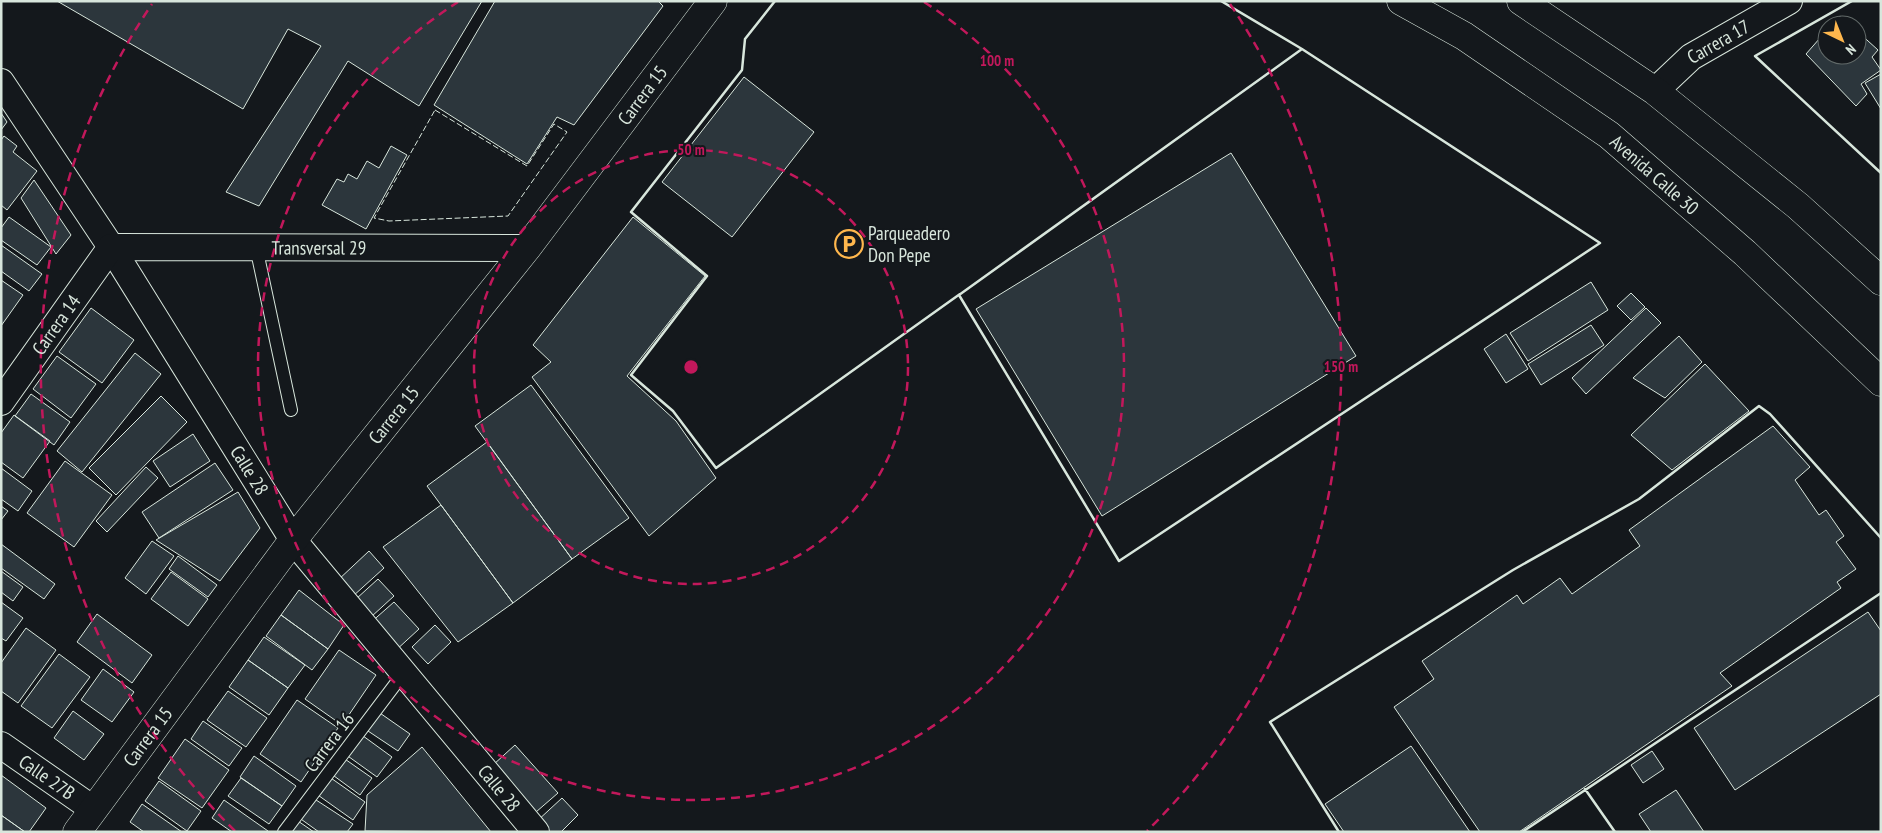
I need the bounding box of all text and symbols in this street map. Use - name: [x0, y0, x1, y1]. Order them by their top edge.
- street label: Carrera 17: [1683, 14, 1754, 69]
- north arrow: [1817, 15, 1867, 65]
- text: N: [1842, 40, 1860, 59]
- text: 100 m: [980, 51, 1014, 70]
- street label: Carrera 15: [612, 60, 672, 129]
- street label: Avenida Calle 30: [1605, 129, 1704, 220]
- text: 50 m: [677, 140, 705, 159]
- place label: Parqueadero Don Pepe: [868, 221, 950, 267]
- parking icon: Parqueadero Don Pepe: [834, 229, 864, 259]
- street label: Transversal 29: [272, 235, 366, 260]
- street label: Carrera 14: [26, 289, 86, 359]
- text: 150 m: [1324, 357, 1358, 376]
- centre of rings: [682, 358, 700, 376]
- street label: Carrera 15: [363, 380, 424, 449]
- street label: Calle 28: [225, 441, 274, 499]
- street label: Carrera 15: [118, 702, 178, 771]
- street label: Carrera 16: [299, 708, 359, 776]
- street label: Calle 27B: [14, 749, 80, 805]
- street label: Calle 28: [473, 760, 526, 817]

